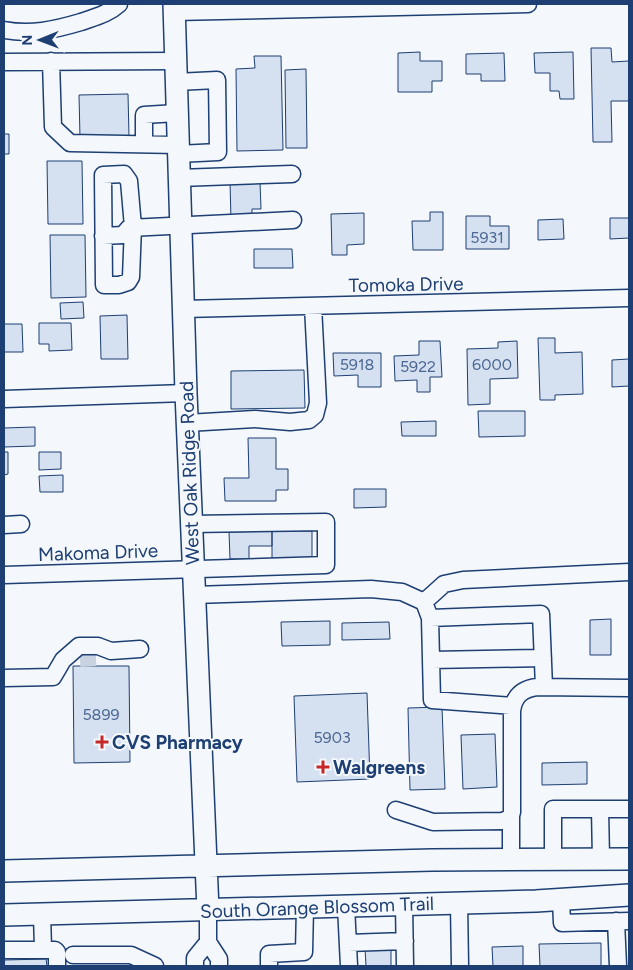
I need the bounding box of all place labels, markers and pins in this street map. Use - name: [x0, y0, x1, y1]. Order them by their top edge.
- place label: CVS Pharmacy: [112, 731, 243, 754]
- marker: CVS Pharmacy: [96, 736, 108, 748]
- place label: Walgreens: [333, 756, 425, 779]
- marker: Walgreens: [317, 761, 329, 773]

